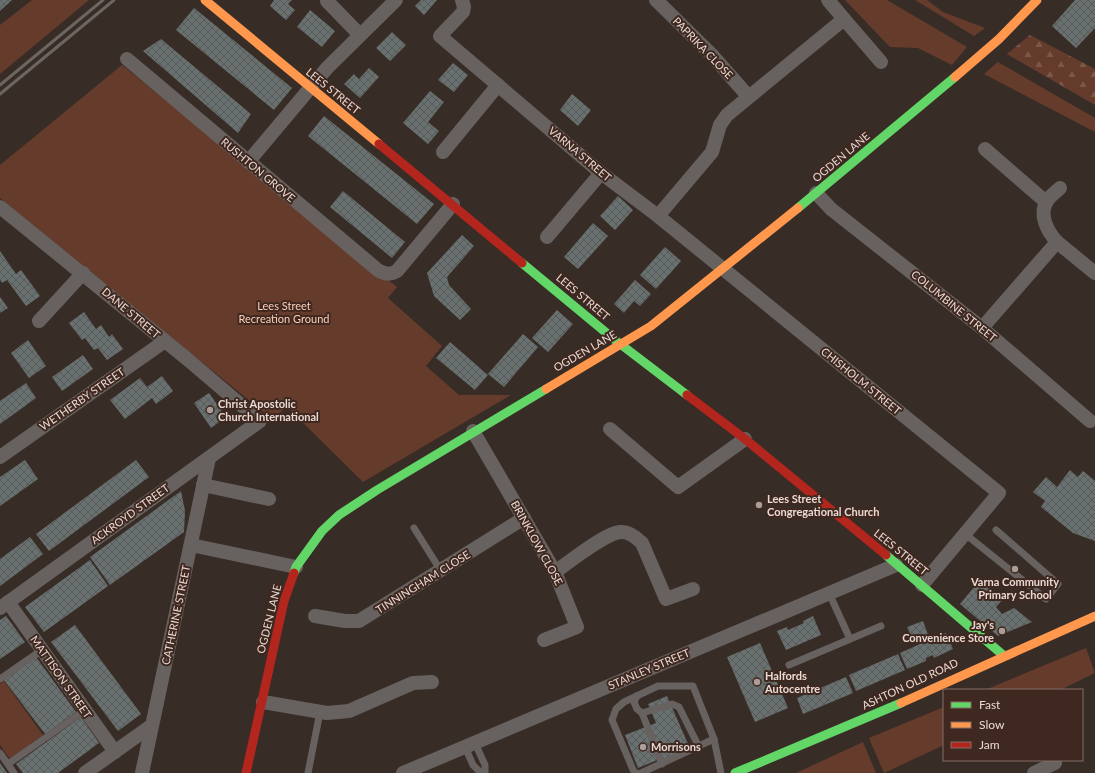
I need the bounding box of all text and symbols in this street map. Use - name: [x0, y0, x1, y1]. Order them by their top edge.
- street label: PAPRIKA CLOSE: [671, 14, 736, 81]
- street label: LEES STREET: [304, 65, 363, 117]
- street label: VARNA STREET: [546, 124, 615, 184]
- street label: OGDEN LANE: [809, 129, 872, 184]
- street label: RUSHTON GROVE: [219, 135, 298, 204]
- street label: COLUMBINE STREET: [909, 267, 1000, 344]
- street label: LEES STREET: [554, 271, 613, 323]
- street label: DANE STREET: [100, 285, 163, 341]
- park label: Lees Street Recreation Ground: [239, 299, 329, 325]
- street label: OGDEN LANE: [551, 327, 619, 374]
- street label: CHISHOLM STREET: [819, 344, 904, 417]
- street label: WETHERBY STREET: [37, 364, 127, 433]
- place label: Christ Apostolic Church International: [218, 397, 319, 423]
- marker: Christ Apostolic Church International: [205, 405, 215, 415]
- street label: ACKROYD STREET: [88, 481, 172, 546]
- place label: Lees Street Congregational Church: [767, 492, 879, 518]
- street label: BRINKLOW CLOSE: [509, 498, 566, 587]
- marker: Lees Street Congregational Church: [754, 500, 764, 510]
- street label: LEES STREET: [872, 526, 931, 578]
- street label: TINNINGHAM CLOSE: [373, 547, 472, 616]
- street label: CATHERINE STREET: [159, 563, 193, 666]
- marker: Varna Community Primary School: [1010, 564, 1020, 574]
- place label: Varna Community Primary School: [970, 575, 1059, 601]
- street label: OGDEN LANE: [254, 583, 283, 655]
- place label: Jay's Convenience Store: [902, 618, 994, 644]
- marker: Jay's Convenience Store: [997, 626, 1007, 636]
- street label: MATTISON STREET: [28, 633, 95, 721]
- street label: STANLEY STREET: [606, 645, 692, 692]
- street label: ASHTON OLD ROAD: [860, 656, 960, 712]
- place label: Halfords Autocentre: [764, 669, 820, 695]
- marker: Halfords Autocentre: [752, 677, 762, 687]
- legend: [943, 689, 1083, 761]
- text: Fast: [979, 697, 1001, 712]
- text: Slow: [979, 717, 1005, 732]
- text: Jam: [979, 737, 1000, 752]
- place label: Morrisons: [651, 740, 701, 753]
- marker: Morrisons: [638, 742, 648, 752]

